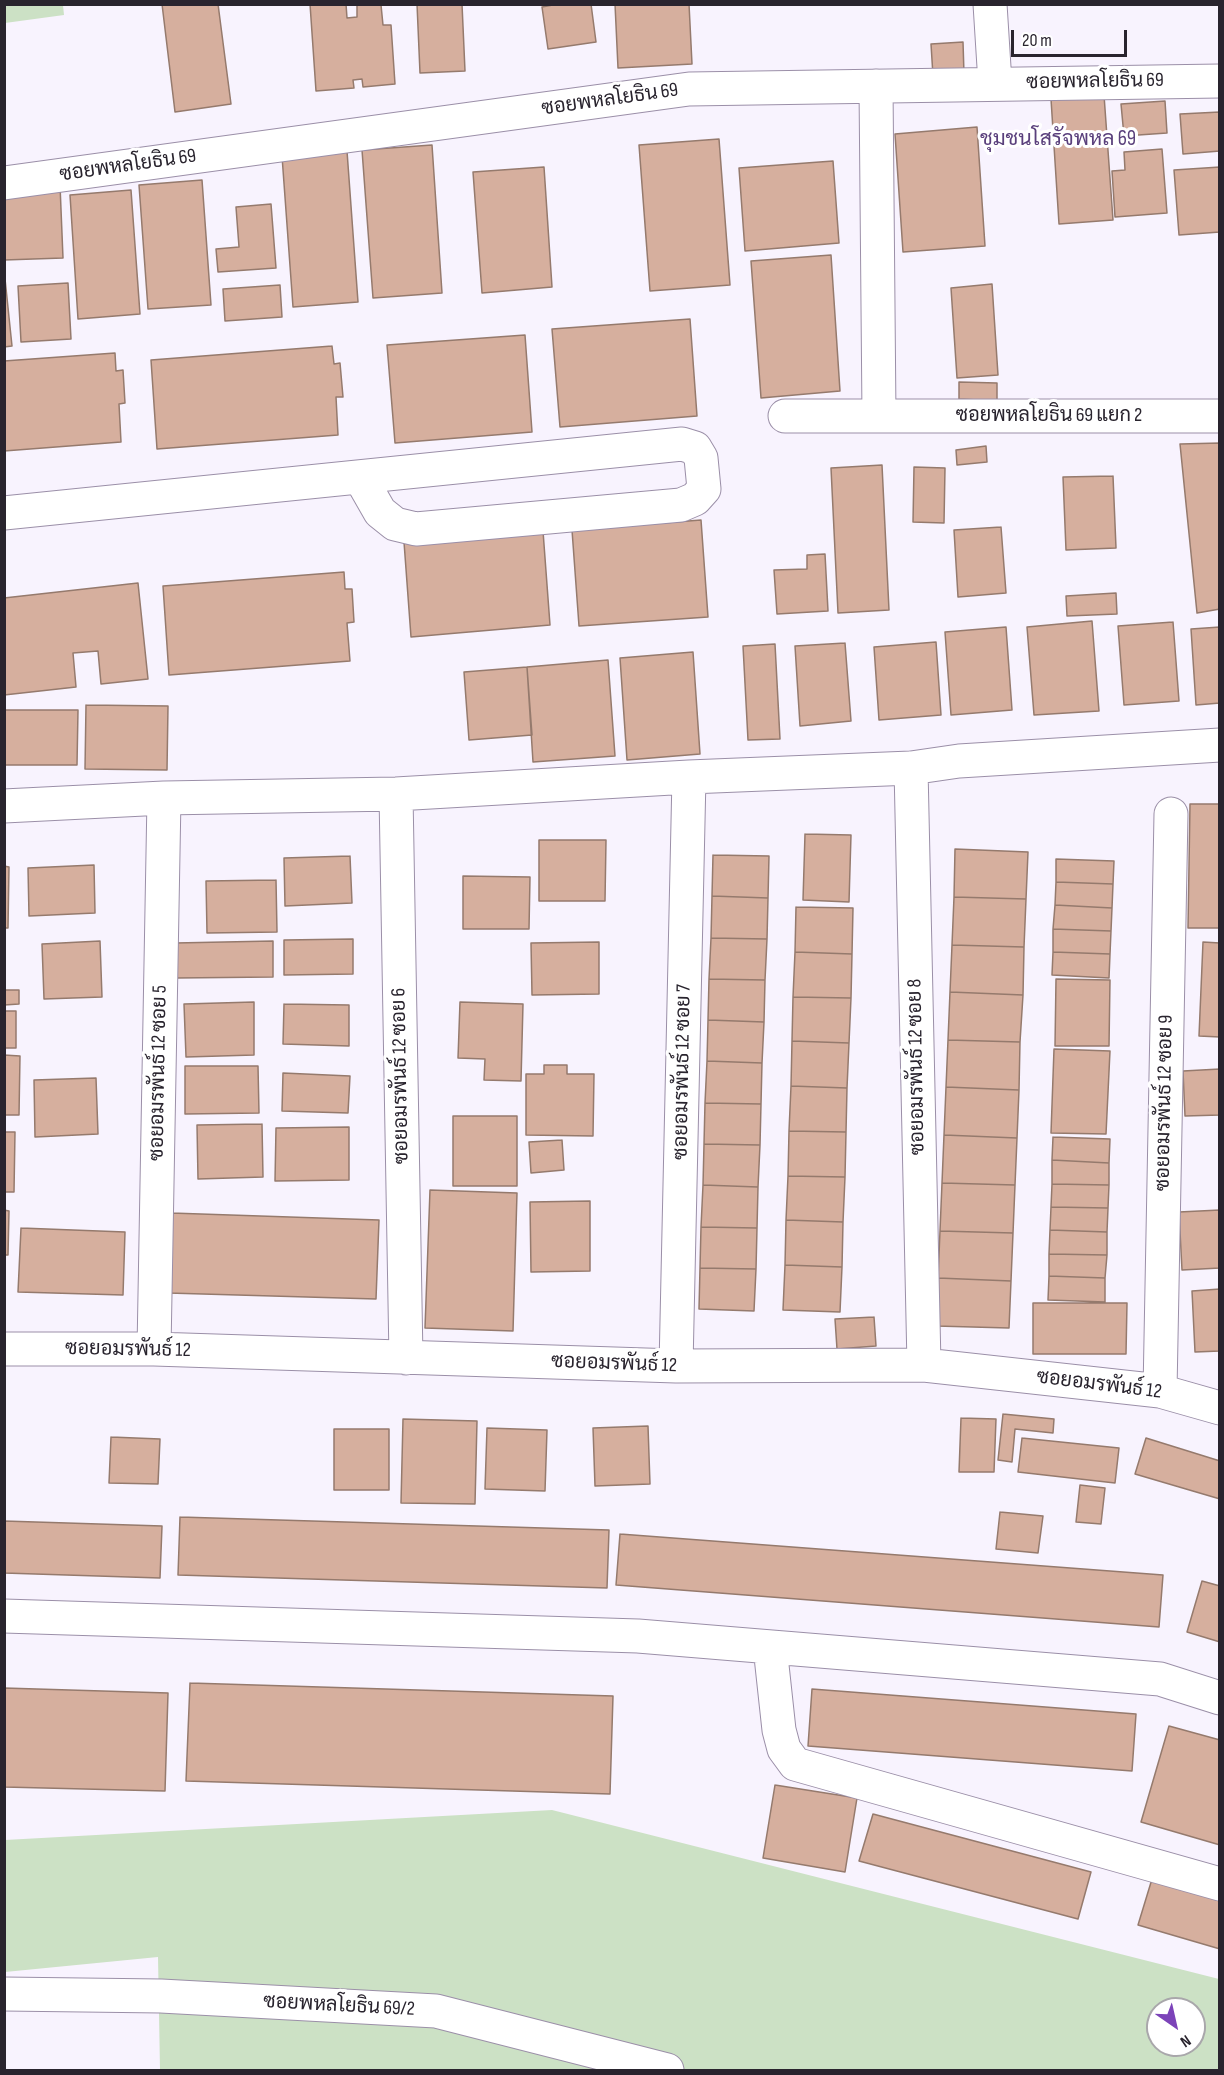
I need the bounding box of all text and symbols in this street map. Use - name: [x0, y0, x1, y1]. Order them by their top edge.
- scale bar: [1014, 18, 1130, 56]
- text: 20 m: [1022, 30, 1052, 51]
- street label: ซอยพหลโยธิน 69: [1026, 69, 1164, 95]
- street label: ซอยพหลโยธิน 69: [540, 79, 680, 121]
- district label: ชุมชนโสรัจพหล 69: [980, 127, 1136, 153]
- street label: ซอยพหลโยธิน 69: [58, 145, 198, 187]
- street label: ซอยพหลโยธิน 69 แยก 2: [956, 404, 1142, 428]
- street label: ซอยอมรพันธ์ 12 ซอย 8: [903, 979, 931, 1155]
- street label: ซอยอมรพันธ์ 12 ซอย 7: [669, 984, 697, 1160]
- street label: ซอยอมรพันธ์ 12 ซอย 5: [145, 985, 173, 1161]
- street label: ซอยอมรพันธ์ 12 ซอย 6: [387, 988, 415, 1164]
- street label: ซอยอมรพันธ์ 12 ซอย 9: [1151, 1015, 1179, 1191]
- street label: ซอยอมรพันธ์ 12: [65, 1337, 191, 1363]
- street label: ซอยอมรพันธ์ 12: [551, 1350, 677, 1378]
- street label: ซอยอมรพันธ์ 12: [1035, 1365, 1163, 1405]
- street label: ซอยพหลโยธิน 69/2: [263, 1990, 415, 2022]
- north arrow: [1146, 1997, 1206, 2057]
- text: N: [1176, 2030, 1194, 2051]

